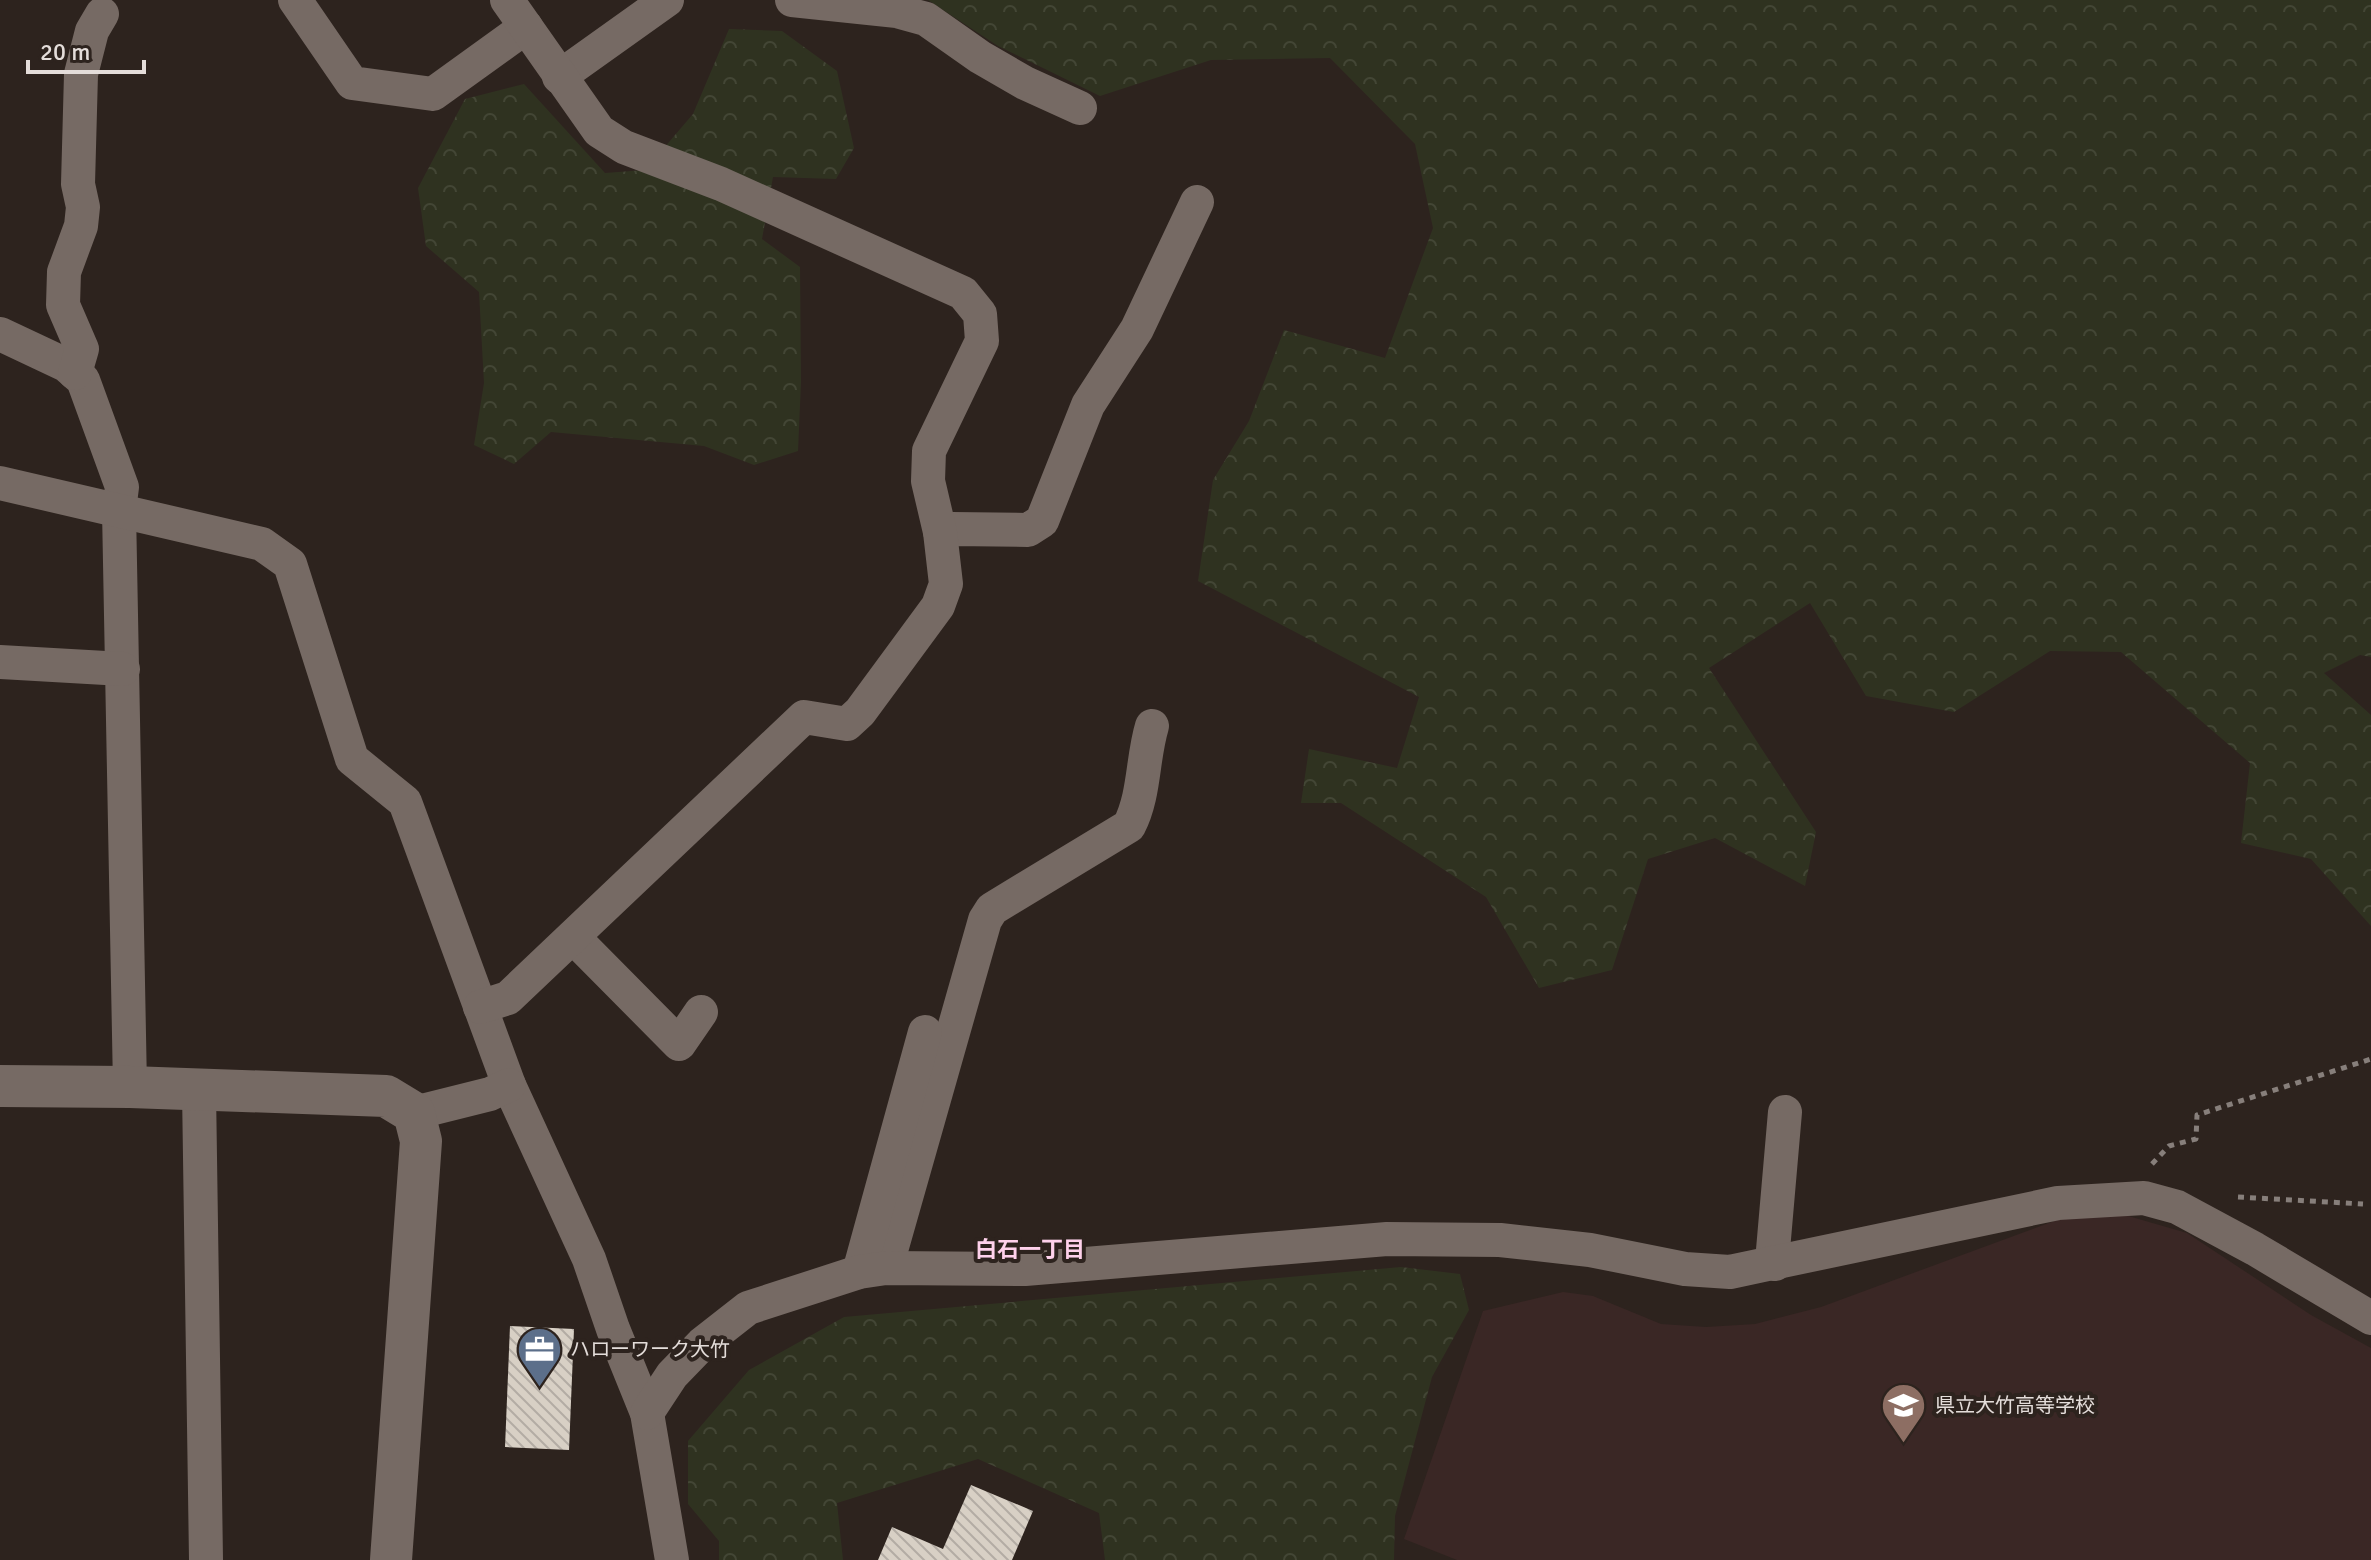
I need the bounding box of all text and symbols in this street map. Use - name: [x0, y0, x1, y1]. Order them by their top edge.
- scale bar: [28, 24, 144, 74]
- text: 20 m: [40, 37, 90, 67]
- district label: 白石一丁目: [975, 1236, 1085, 1263]
- office icon: ハローワーク大竹: [515, 1325, 563, 1388]
- place label: ハローワーク大竹: [570, 1337, 730, 1362]
- school or university icon: 県立大竹高等学校: [1880, 1381, 1928, 1444]
- place label: 県立大竹高等学校: [1935, 1393, 2095, 1418]

